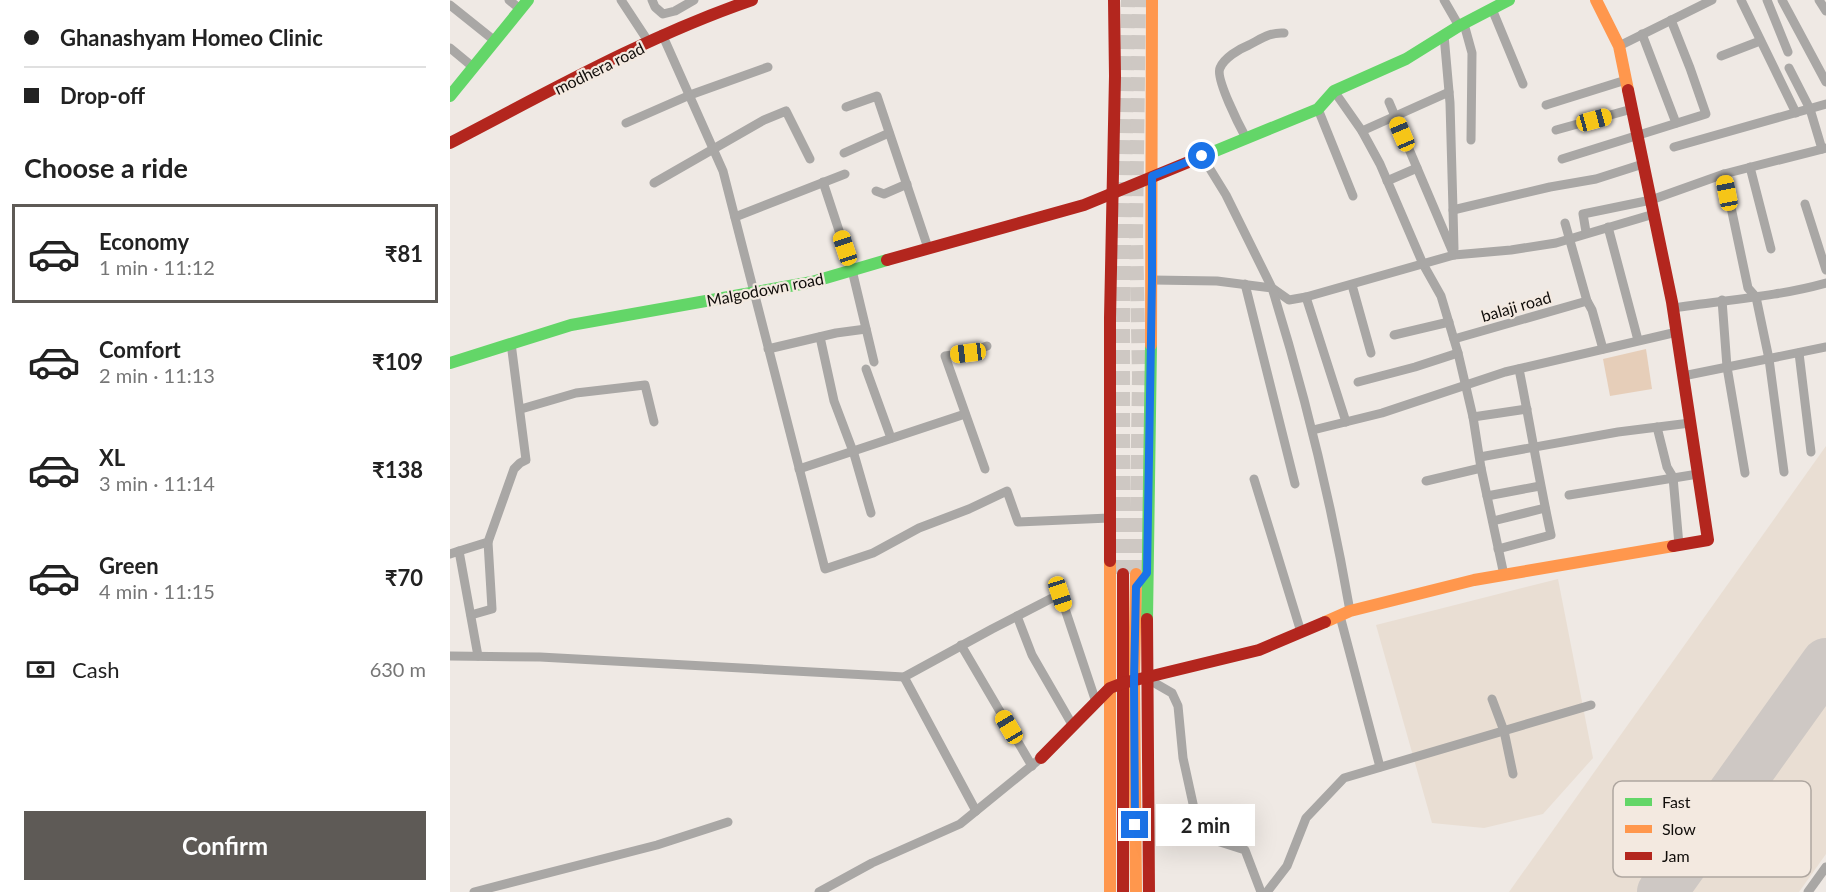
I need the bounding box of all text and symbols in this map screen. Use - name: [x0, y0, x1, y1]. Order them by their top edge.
- text: Ghanashyam Homeo Clinic: [60, 24, 323, 51]
- street label: modhera road: [551, 38, 647, 98]
- text: Drop-off: [60, 82, 145, 109]
- car: [1574, 107, 1614, 133]
- car: [1387, 114, 1417, 154]
- route start: [1188, 142, 1215, 169]
- text: Choose a ride: [24, 151, 188, 184]
- car: [1715, 174, 1739, 212]
- icon: car: [27, 227, 81, 281]
- text: Economy: [99, 228, 189, 255]
- car: [831, 228, 859, 268]
- text: ₹81: [385, 240, 423, 267]
- text: 1 min · 11:12: [99, 255, 215, 279]
- street label: Malgodown road: [705, 268, 825, 310]
- street label: balaji road: [1479, 287, 1553, 325]
- icon: car: [27, 335, 81, 389]
- text: Comfort: [99, 336, 181, 363]
- car: [949, 342, 987, 364]
- text: ₹109: [372, 348, 423, 375]
- text: 2 min · 11:13: [99, 363, 215, 387]
- icon: car: [27, 443, 81, 497]
- text: XL: [99, 444, 125, 471]
- text: ₹138: [372, 456, 423, 483]
- text: 3 min · 11:14: [99, 471, 215, 495]
- icon: car: [27, 551, 81, 605]
- text: Green: [99, 552, 159, 579]
- text: ₹70: [385, 564, 423, 591]
- car: [1046, 574, 1074, 614]
- text: 4 min · 11:15: [99, 579, 215, 603]
- icon: cash: [24, 653, 57, 686]
- text: Cash: [72, 656, 119, 683]
- text: 630 m: [370, 657, 426, 681]
- car: [992, 707, 1026, 747]
- legend: [1613, 781, 1811, 877]
- text: Fast: [1662, 792, 1691, 811]
- callout: 2 min: [1156, 804, 1255, 846]
- button: Confirm: [24, 811, 426, 880]
- route end: [1121, 811, 1148, 838]
- text: 2 min: [1181, 813, 1230, 837]
- text: Slow: [1662, 819, 1696, 838]
- text: Jam: [1662, 846, 1690, 865]

